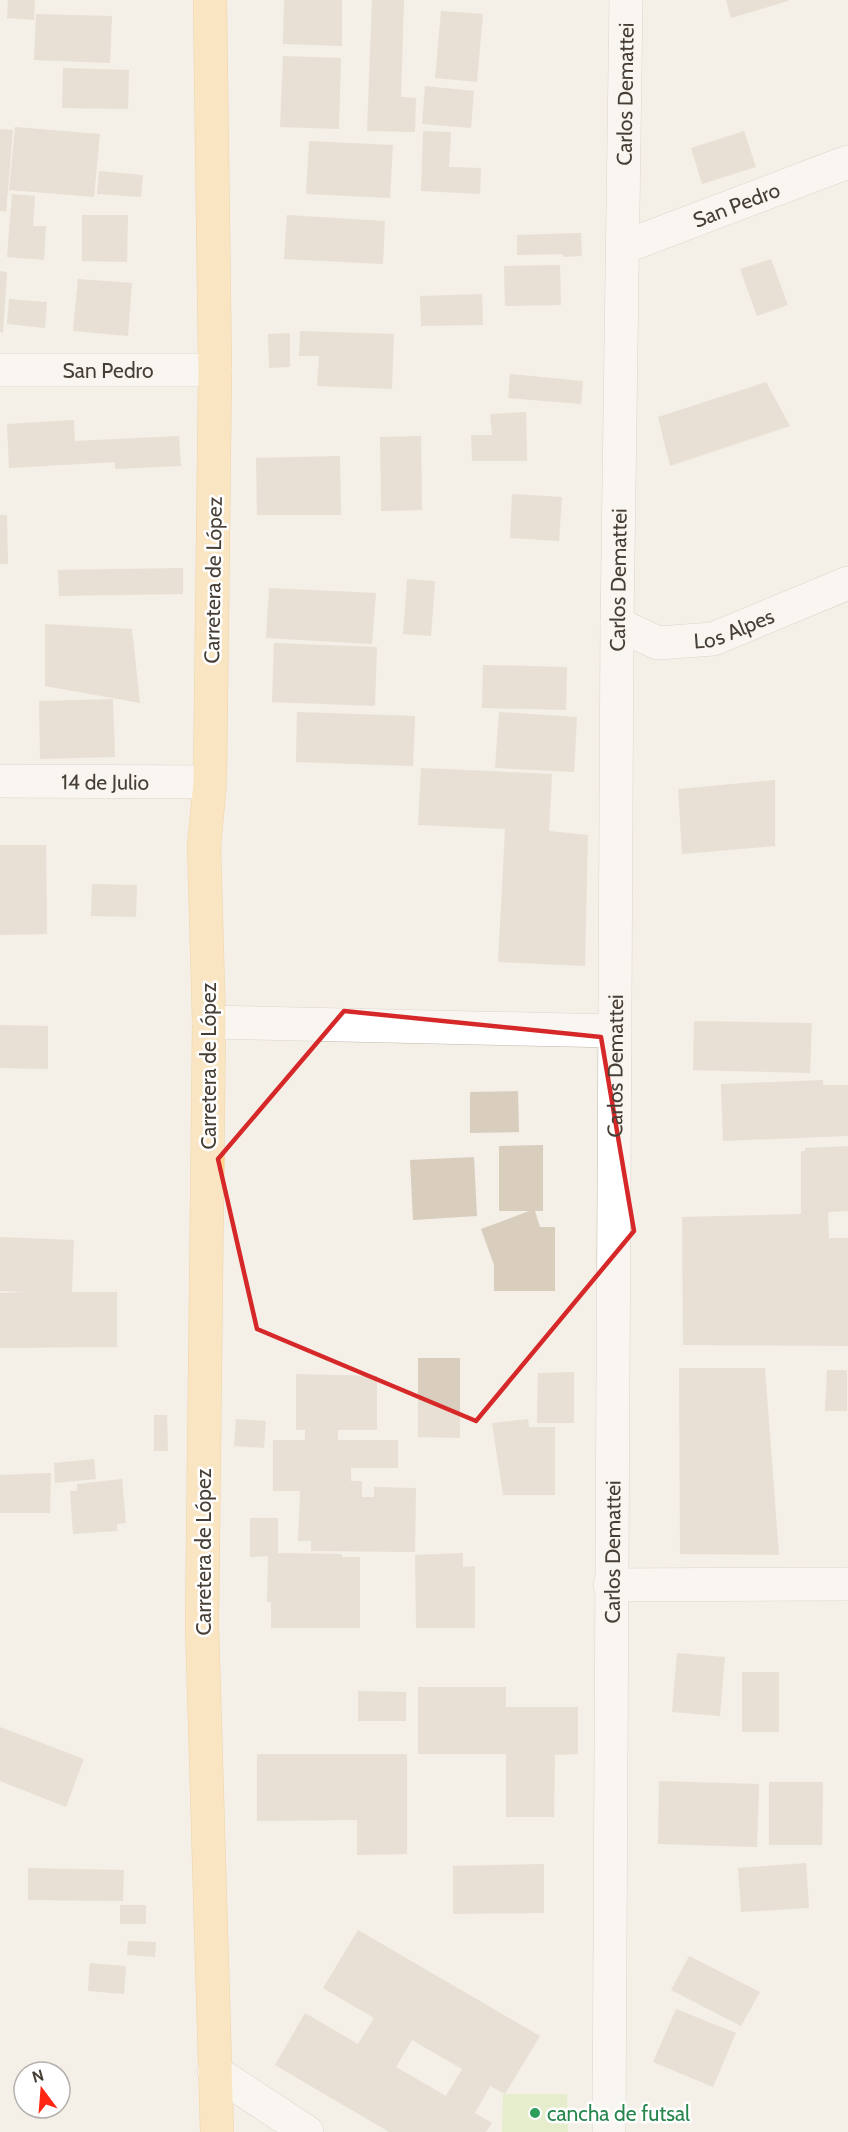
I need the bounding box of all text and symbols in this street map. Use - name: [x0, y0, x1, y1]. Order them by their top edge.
- street label: Carlos Demattei: [611, 22, 638, 166]
- street label: San Pedro: [689, 177, 783, 232]
- street label: San Pedro: [63, 358, 153, 383]
- street label: Carretera de López: [199, 496, 227, 664]
- street label: Carlos Demattei: [604, 508, 631, 652]
- street label: Los Alpes: [693, 603, 778, 653]
- street label: 14 de Julio: [61, 769, 149, 794]
- street label: Carretera de López: [196, 982, 221, 1150]
- street label: Carlos Demattei: [602, 994, 628, 1138]
- street label: Carretera de López: [191, 1468, 216, 1636]
- street label: Carlos Demattei: [599, 1480, 625, 1624]
- north arrow: [12, 2060, 72, 2120]
- text: N: [30, 2065, 46, 2087]
- place label: cancha de futsal: [547, 2101, 690, 2126]
- marker: cancha de futsal: [528, 2106, 542, 2120]

